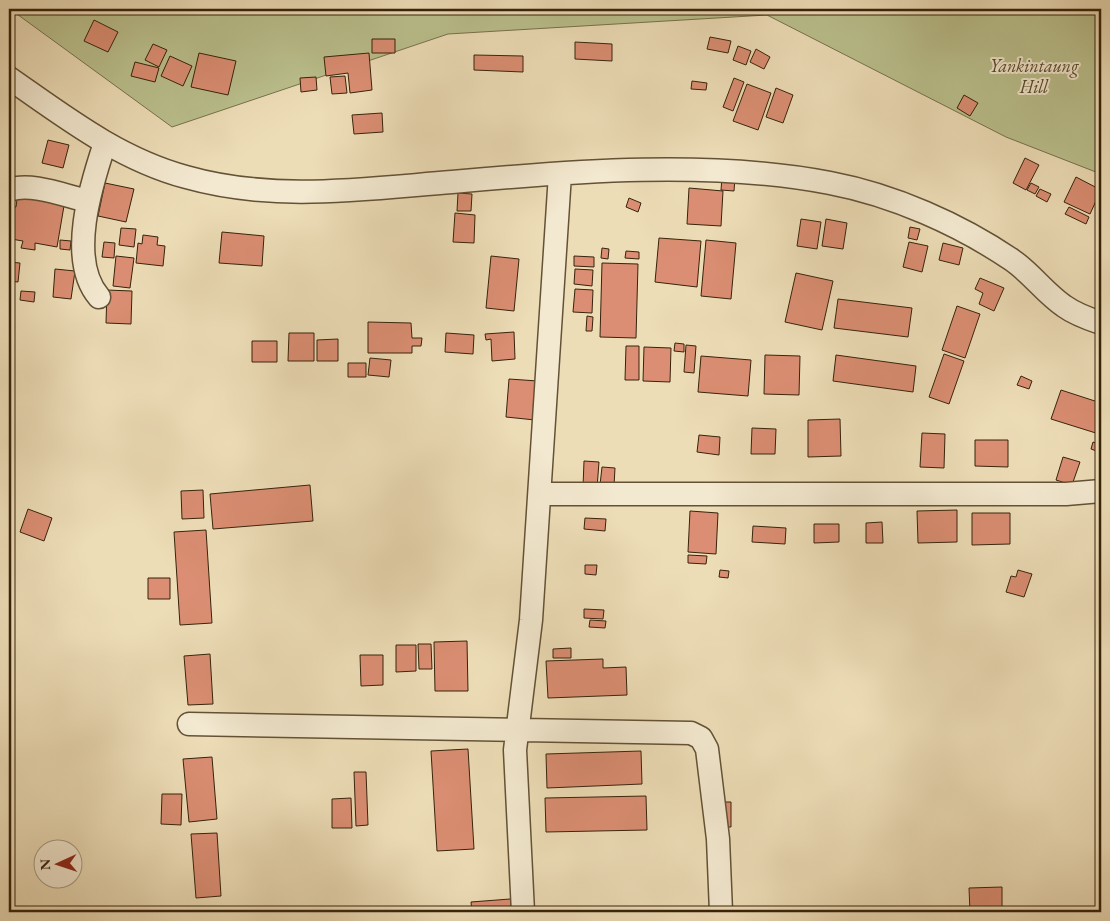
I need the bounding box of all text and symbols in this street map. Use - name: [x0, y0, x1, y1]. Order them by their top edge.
- park label: Yankintaung Hill: [990, 54, 1079, 98]
- north arrow: [32, 838, 82, 888]
- text: N: [36, 858, 54, 871]

